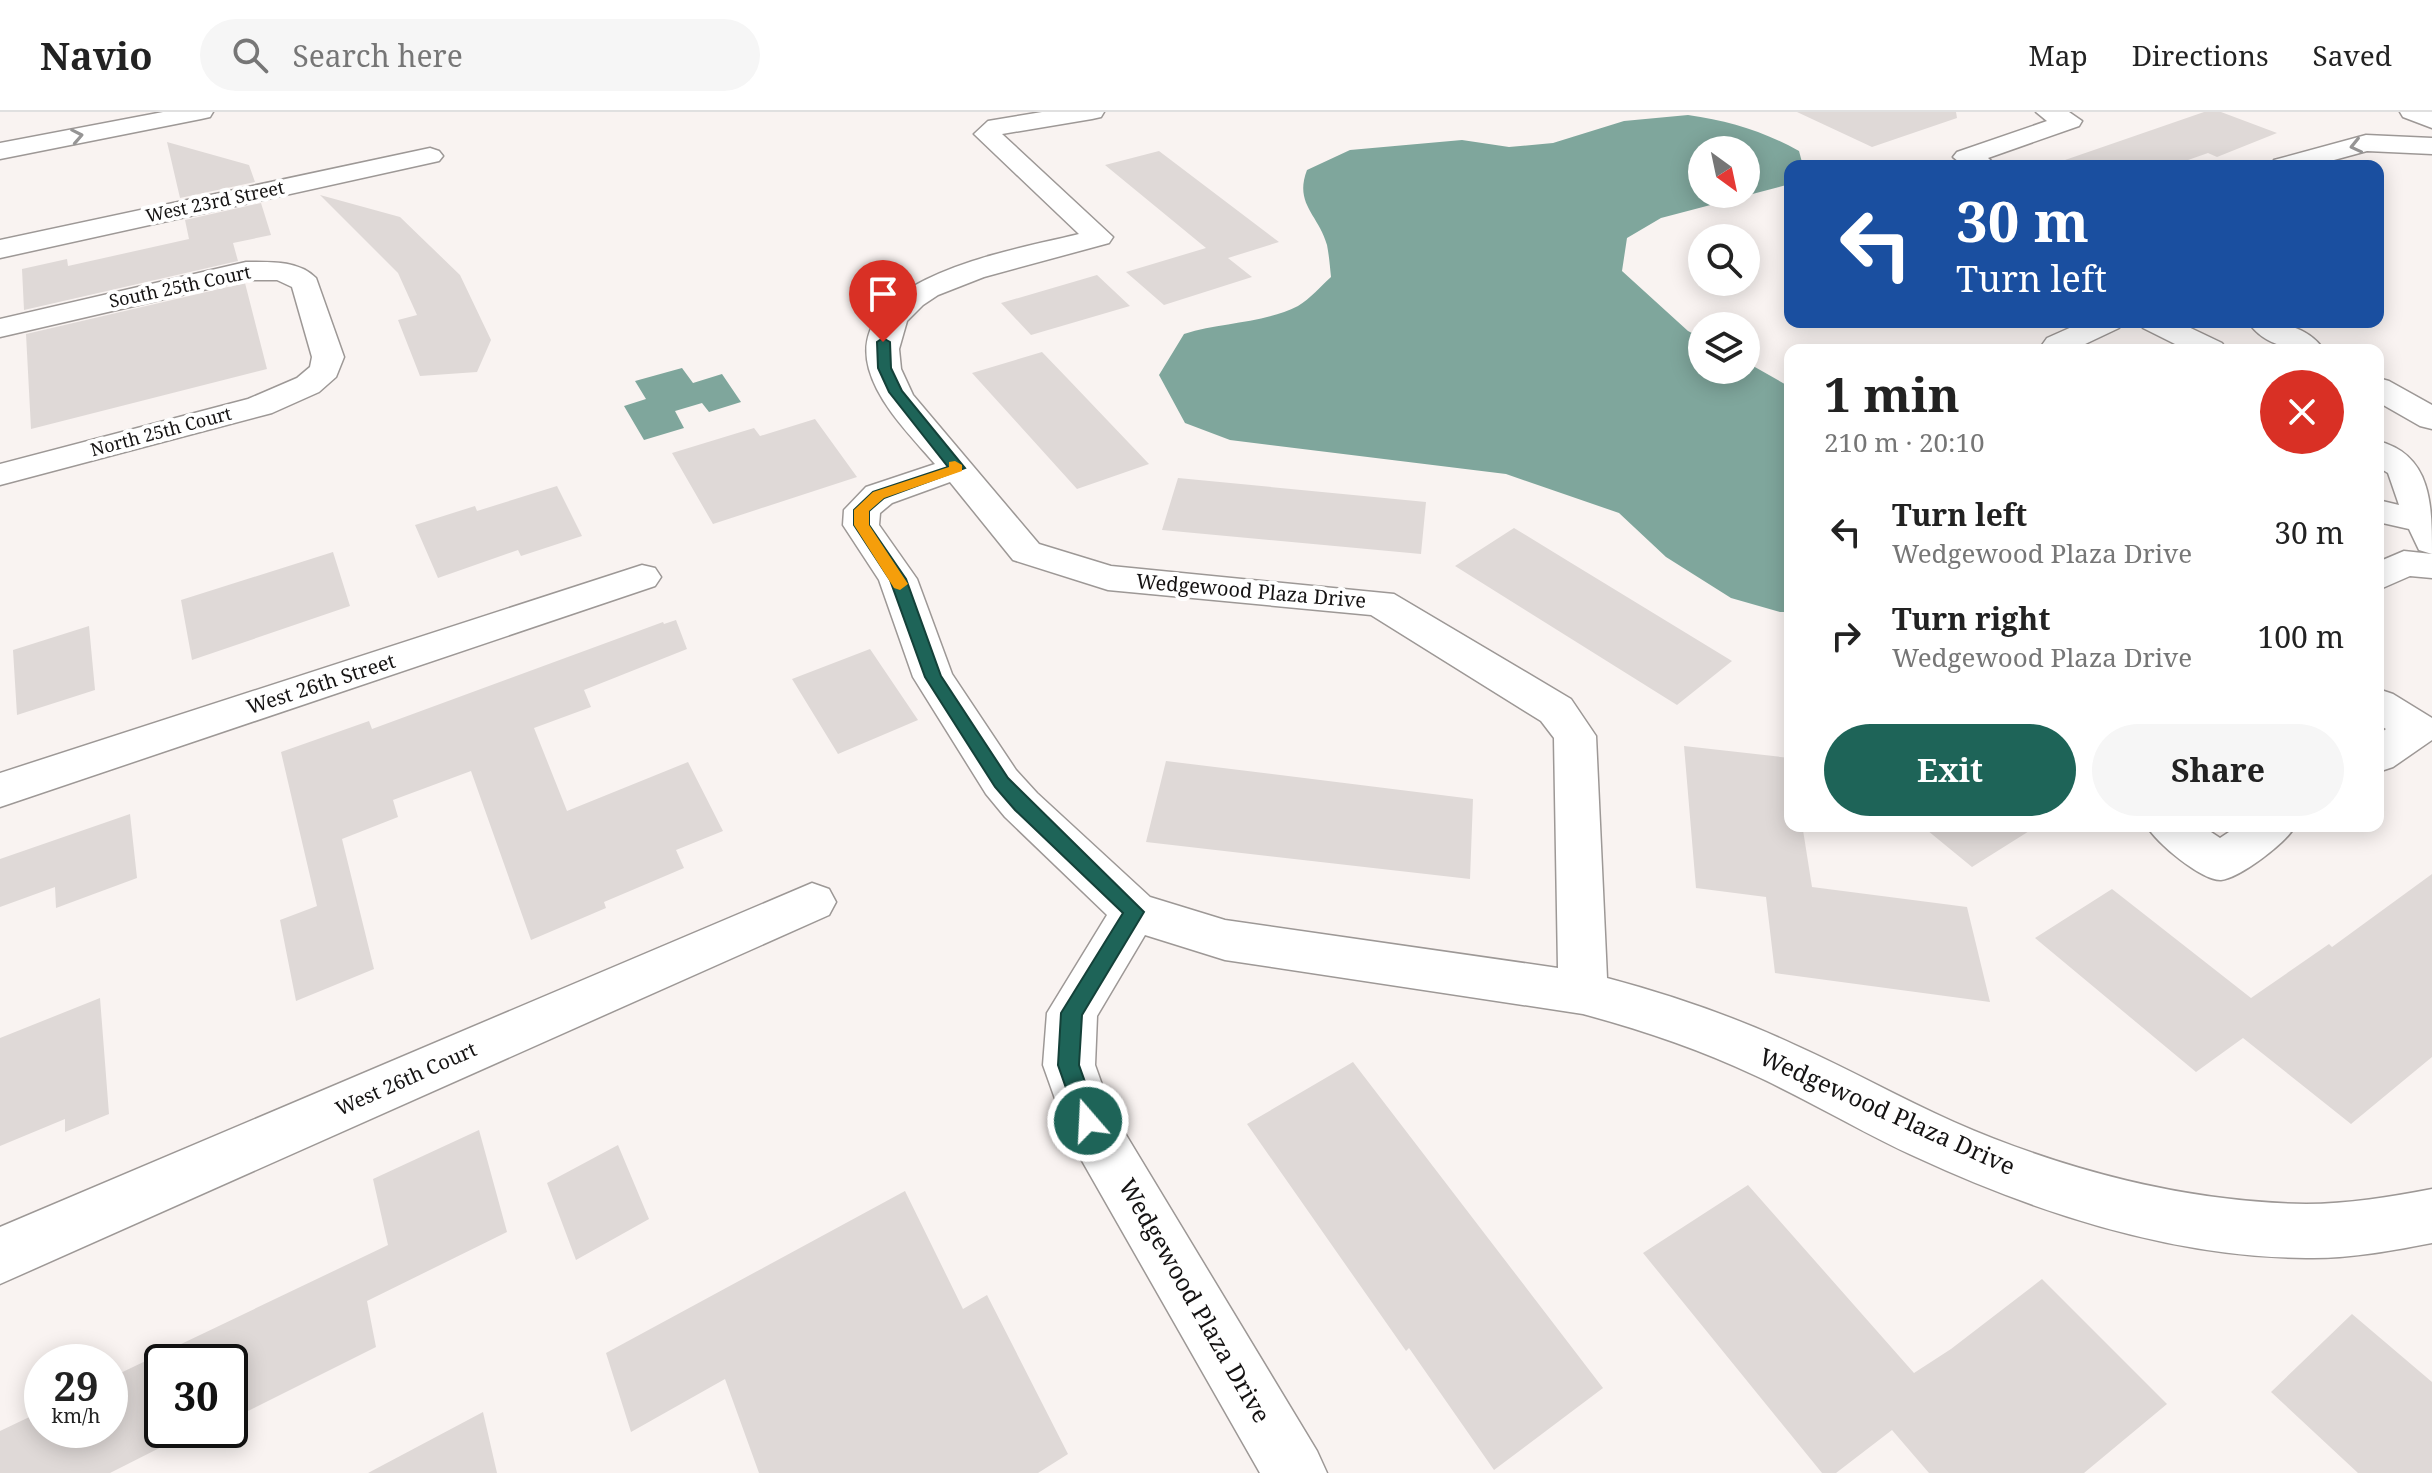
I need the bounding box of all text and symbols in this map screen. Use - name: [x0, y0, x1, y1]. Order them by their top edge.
- search box: [200, 19, 760, 91]
- text: Navio: [40, 29, 152, 81]
- icon: search: [228, 33, 272, 77]
- text: Search here: [292, 35, 463, 76]
- text: Map: [2028, 36, 2088, 74]
- text: Directions: [2132, 36, 2269, 74]
- text: Saved: [2313, 36, 2392, 74]
- one-way arrow: [70, 129, 83, 146]
- north arrow: [1688, 136, 1760, 208]
- map controls: [1688, 136, 1760, 384]
- one-way arrow: [2350, 137, 2364, 154]
- street label: West 23rd Street: [143, 175, 286, 227]
- text: 30 m: [1956, 182, 2089, 258]
- icon: left: [1824, 192, 1928, 296]
- button: search: [1688, 224, 1760, 296]
- text: Turn left: [1956, 254, 2107, 303]
- street label: South 25th Court: [107, 259, 253, 313]
- pin: [849, 260, 917, 342]
- icon: arrive: [861, 272, 905, 316]
- button: layers: [1688, 312, 1760, 384]
- text: 1 min: [1824, 361, 1960, 426]
- button: close: [2260, 370, 2344, 454]
- street label: North 25th Court: [87, 401, 234, 461]
- text: 210 m · 20:10: [1824, 424, 1985, 460]
- text: Turn left: [1892, 494, 2027, 535]
- icon: left: [1824, 510, 1868, 554]
- text: 30 m: [2274, 512, 2344, 553]
- text: Wedgewood Plaza Drive: [1892, 535, 2192, 571]
- street label: Wedgewood Plaza Drive: [1135, 567, 1367, 614]
- text: Turn right: [1892, 598, 2050, 639]
- icon: right: [1824, 614, 1868, 658]
- text: 100 m: [2258, 616, 2344, 657]
- text: Wedgewood Plaza Drive: [1892, 639, 2192, 675]
- street label: West 26th Street: [243, 647, 399, 720]
- button: Exit: [1824, 724, 2076, 816]
- button: Share: [2092, 724, 2344, 816]
- street label: West 26th Court: [331, 1035, 481, 1122]
- street label: Wedgewood Plaza Drive: [1754, 1039, 2021, 1182]
- position arrow: [1046, 1079, 1130, 1163]
- street label: Wedgewood Plaza Drive: [1112, 1172, 1279, 1428]
- speed limit sign: 30: [144, 1344, 248, 1448]
- text: 29: [53, 1358, 99, 1413]
- text: km/h: [51, 1402, 101, 1429]

